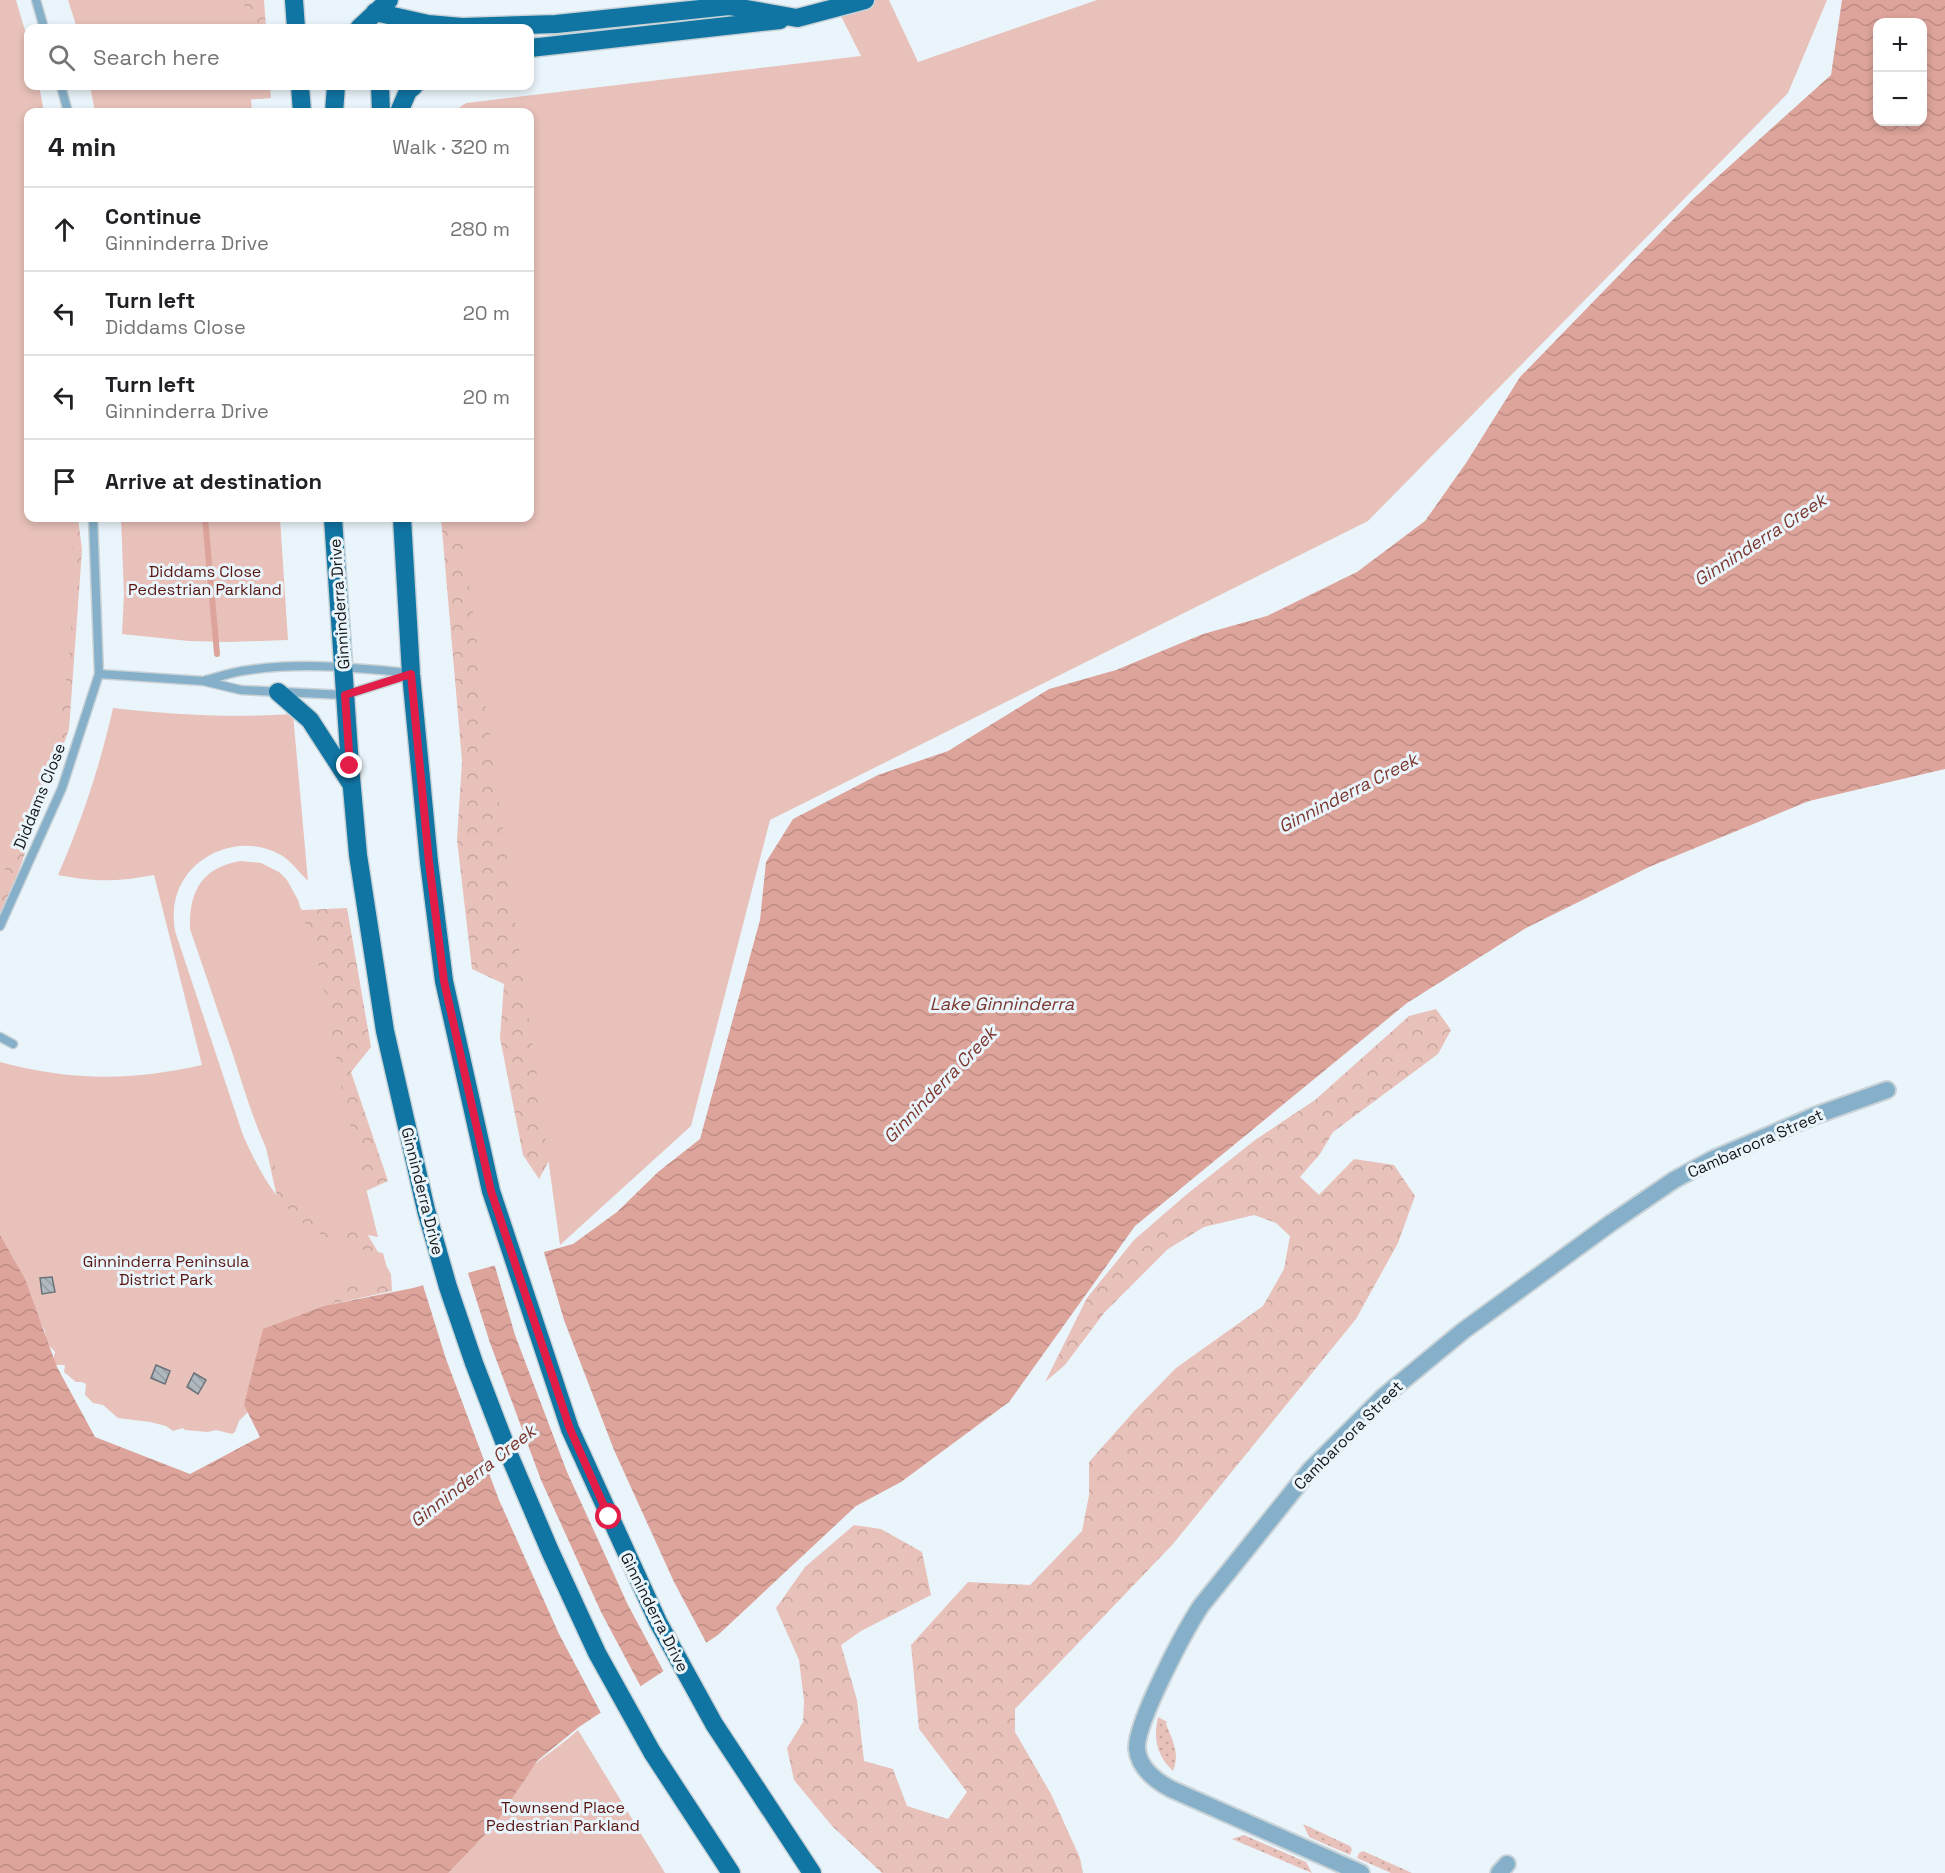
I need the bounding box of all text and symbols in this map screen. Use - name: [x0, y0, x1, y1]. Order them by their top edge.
- map controls: [1873, 18, 1927, 126]
- button: +: [1873, 18, 1927, 72]
- search box: [24, 24, 534, 90]
- icon: search: [45, 41, 78, 74]
- text: Search here: [93, 43, 220, 71]
- button: −: [1873, 72, 1927, 126]
- text: 4 min: [48, 130, 116, 164]
- text: Walk · 320 m: [392, 134, 510, 160]
- text: Continue: [105, 202, 201, 230]
- icon: ahead: [48, 213, 81, 246]
- text: 280 m: [450, 216, 510, 242]
- text: Ginninderra Drive: [105, 230, 269, 256]
- text: Turn left: [105, 286, 195, 314]
- icon: left: [48, 297, 81, 330]
- text: 20 m: [463, 300, 510, 326]
- text: Diddams Close: [105, 314, 246, 340]
- text: Turn left: [105, 370, 195, 398]
- icon: left: [48, 381, 81, 414]
- text: 20 m: [463, 384, 510, 410]
- text: Ginninderra Drive: [105, 398, 269, 424]
- icon: arrive: [48, 465, 81, 498]
- text: Arrive at destination: [105, 467, 322, 495]
- water label: Ginninderra Creek: [1689, 487, 1832, 591]
- street label: Ginninderra Drive: [324, 538, 355, 670]
- park label: Diddams Close Pedestrian Parkland: [128, 561, 282, 600]
- street label: Diddams Close: [9, 740, 70, 852]
- water label: Ginninderra Creek: [1274, 746, 1423, 838]
- route end: [336, 752, 362, 778]
- water label: Lake Ginninderra: [930, 992, 1075, 1015]
- water label: Ginninderra Creek: [878, 1020, 1003, 1148]
- street label: Cambaroora Street: [1684, 1104, 1826, 1183]
- street label: Ginninderra Drive: [396, 1125, 449, 1257]
- park label: Ginninderra Peninsula District Park: [83, 1251, 249, 1290]
- street label: Cambaroora Street: [1289, 1376, 1407, 1494]
- water label: Ginninderra Creek: [405, 1418, 542, 1532]
- route start: [595, 1503, 621, 1529]
- street label: Ginninderra Drive: [615, 1549, 694, 1675]
- park label: Townsend Place Pedestrian Parkland: [486, 1797, 640, 1836]

